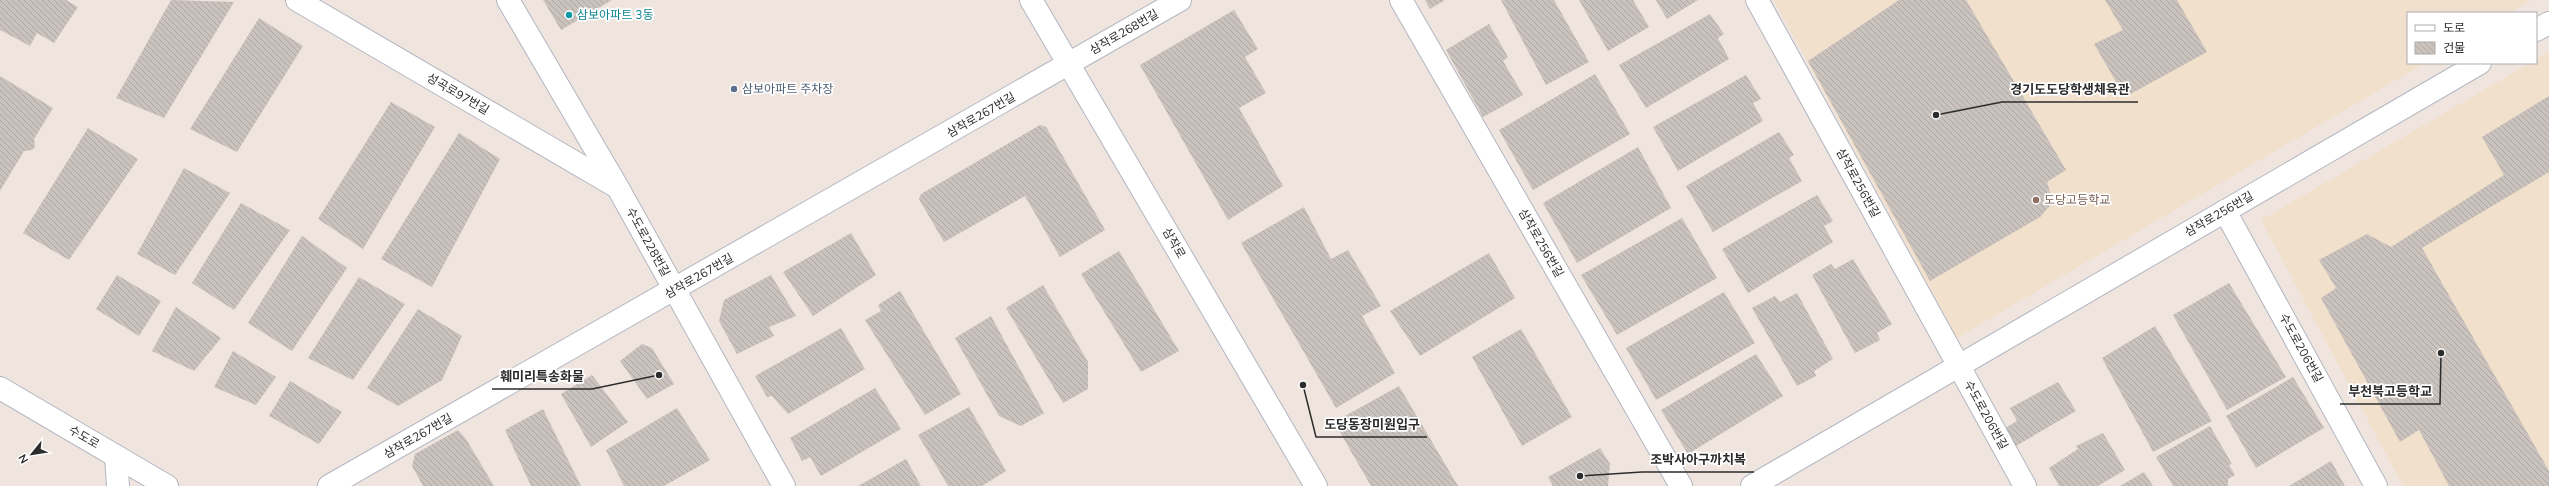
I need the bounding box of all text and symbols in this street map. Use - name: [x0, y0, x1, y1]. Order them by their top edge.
- street label: 삼작로268번길: [1087, 6, 1161, 58]
- place label: 삼보아파트 3동: [577, 7, 654, 23]
- marker: 삼보아파트 3동: [564, 10, 574, 20]
- legend: [2407, 12, 2537, 64]
- text: 도로: [2443, 20, 2465, 36]
- text: 건물: [2443, 40, 2465, 56]
- street label: 성곡로97번길: [424, 70, 492, 118]
- callout: 경기도도당학생체육관: [2002, 77, 2138, 102]
- place label: 삼보아파트 주차장: [742, 81, 833, 97]
- text: 경기도도당학생체육관: [2010, 81, 2130, 99]
- marker: 삼보아파트 주차장: [729, 84, 739, 94]
- street label: 삼작로267번길: [944, 89, 1018, 141]
- street label: 삼작로256번길: [1832, 146, 1884, 220]
- street label: 삼작로256번길: [2182, 188, 2256, 240]
- place label: 도당고등학교: [2044, 192, 2110, 208]
- marker: 도당고등학교: [2031, 195, 2041, 205]
- street label: 수도로228번길: [622, 205, 674, 279]
- street label: 삼작로256번길: [1515, 206, 1567, 280]
- street label: 삼작로: [1159, 225, 1189, 261]
- street label: 삼작로267번길: [662, 250, 736, 302]
- street label: 수도로206번길: [2275, 311, 2327, 385]
- callout: 훼미리특송화물: [492, 364, 592, 389]
- text: 훼미리특송화물: [500, 368, 584, 386]
- street label: 수도로206번길: [1960, 378, 2012, 452]
- callout: 부천북고등학교: [2340, 379, 2440, 404]
- text: 부천북고등학교: [2348, 383, 2432, 401]
- street label: 삼작로267번길: [381, 410, 455, 462]
- callout: 도당동장미원입구: [1316, 412, 1427, 437]
- text: 도당동장미원입구: [1324, 416, 1420, 434]
- street label: 수도로: [66, 422, 102, 452]
- north arrow: [12, 434, 52, 474]
- callout: 조박사아구까치복: [1642, 447, 1754, 472]
- text: N: [15, 451, 32, 466]
- text: 조박사아구까치복: [1650, 451, 1746, 469]

